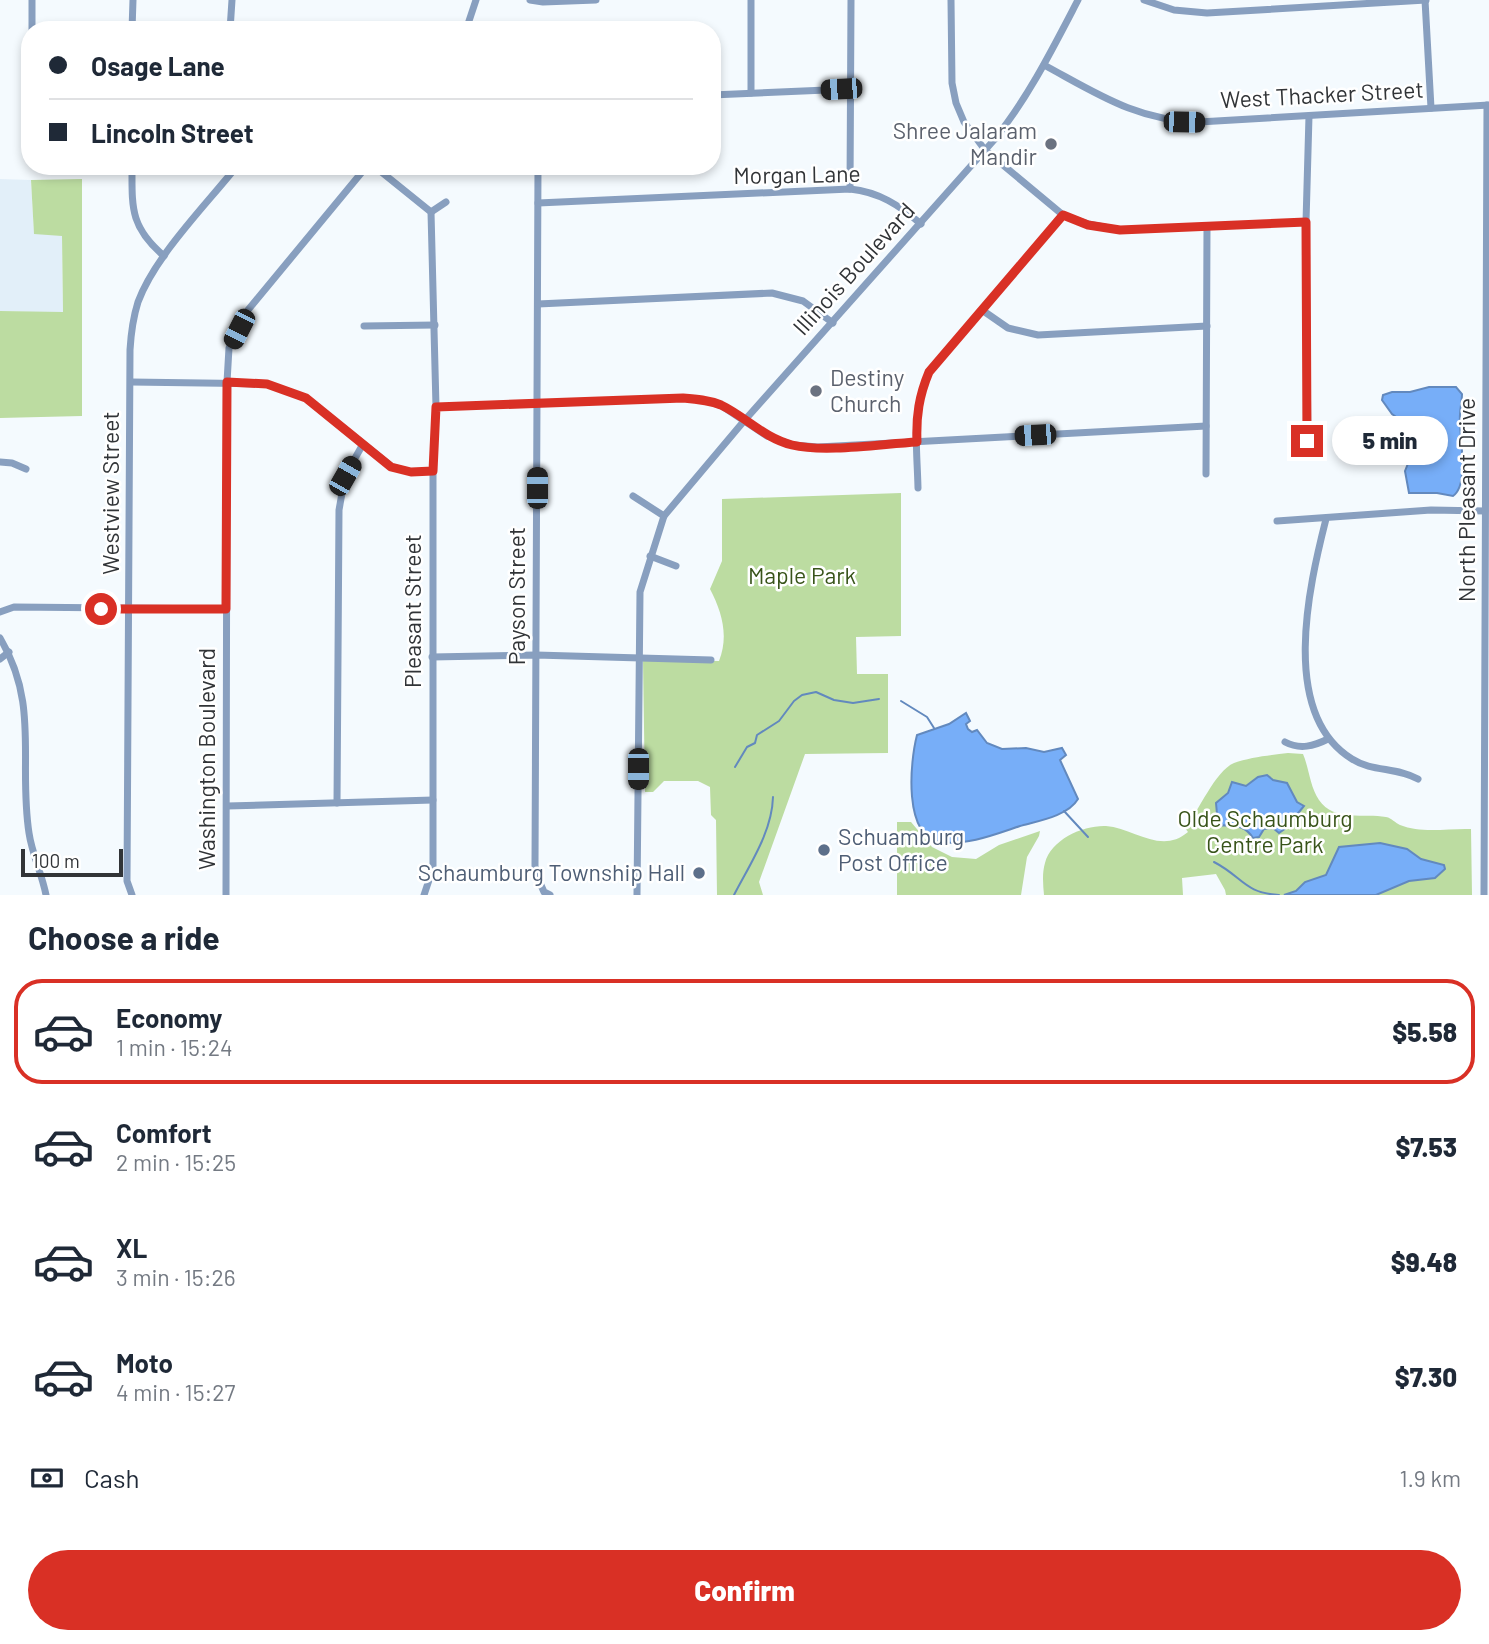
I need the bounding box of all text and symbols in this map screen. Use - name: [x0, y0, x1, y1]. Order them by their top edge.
- text: Osage Lane: [91, 50, 225, 81]
- street label: West Thacker Street: [1220, 75, 1424, 113]
- car: [820, 77, 863, 101]
- car: [1163, 111, 1206, 133]
- place label: Shree Jalaram Mandir: [893, 116, 1038, 170]
- text: Lincoln Street: [91, 117, 254, 148]
- marker: Shree Jalaram Mandir: [1043, 136, 1059, 152]
- street label: Morgan Lane: [733, 159, 861, 189]
- street label: Illinois Boulevard: [786, 196, 920, 340]
- car: [221, 306, 258, 352]
- place label: Destiny Church: [830, 363, 905, 417]
- marker: Destiny Church: [808, 383, 824, 399]
- street label: North Pleasant Drive: [1452, 398, 1480, 602]
- street label: Westview Street: [96, 411, 124, 575]
- callout: 5 min: [1332, 416, 1447, 466]
- car: [1014, 423, 1057, 447]
- route end: [1291, 425, 1323, 457]
- text: 5 min: [1363, 426, 1418, 454]
- car: [326, 453, 365, 499]
- car: [527, 467, 548, 509]
- street label: Payson Street: [502, 527, 530, 665]
- street label: Pleasant Street: [398, 534, 426, 688]
- park label: Maple Park: [748, 561, 856, 589]
- route start: [85, 593, 117, 625]
- street label: Washington Boulevard: [192, 648, 220, 870]
- car: [628, 748, 649, 790]
- park label: Olde Schaumburg Centre Park: [1177, 804, 1353, 858]
- place label: Schuamburg Post Office: [838, 822, 964, 876]
- marker: Schuamburg Post Office: [816, 842, 832, 858]
- scale bar: [21, 846, 122, 878]
- text: 100 m: [32, 849, 80, 872]
- place label: Schaumburg Township Hall: [418, 858, 685, 886]
- marker: Schaumburg Township Hall: [691, 865, 707, 881]
- text: Choose a ride: [28, 918, 220, 956]
- icon: car: [32, 1000, 95, 1063]
- text: Economy: [116, 1002, 222, 1033]
- text: $5.58: [1392, 1016, 1457, 1047]
- text: 1 min · 15:24: [116, 1033, 233, 1061]
- icon: car: [32, 1115, 95, 1178]
- text: Comfort: [116, 1117, 212, 1148]
- text: $7.53: [1395, 1131, 1457, 1162]
- text: 2 min · 15:25: [116, 1148, 236, 1176]
- icon: car: [32, 1230, 95, 1293]
- text: XL: [116, 1232, 147, 1263]
- text: $9.48: [1391, 1246, 1457, 1277]
- text: 3 min · 15:26: [116, 1263, 236, 1291]
- icon: car: [32, 1345, 95, 1408]
- text: Moto: [116, 1347, 173, 1378]
- text: $7.30: [1395, 1361, 1457, 1392]
- text: 4 min · 15:27: [116, 1378, 235, 1406]
- icon: cash: [28, 1459, 66, 1497]
- text: Cash: [84, 1462, 139, 1493]
- text: 1.9 km: [1399, 1464, 1461, 1492]
- button: Confirm: [28, 1550, 1461, 1630]

